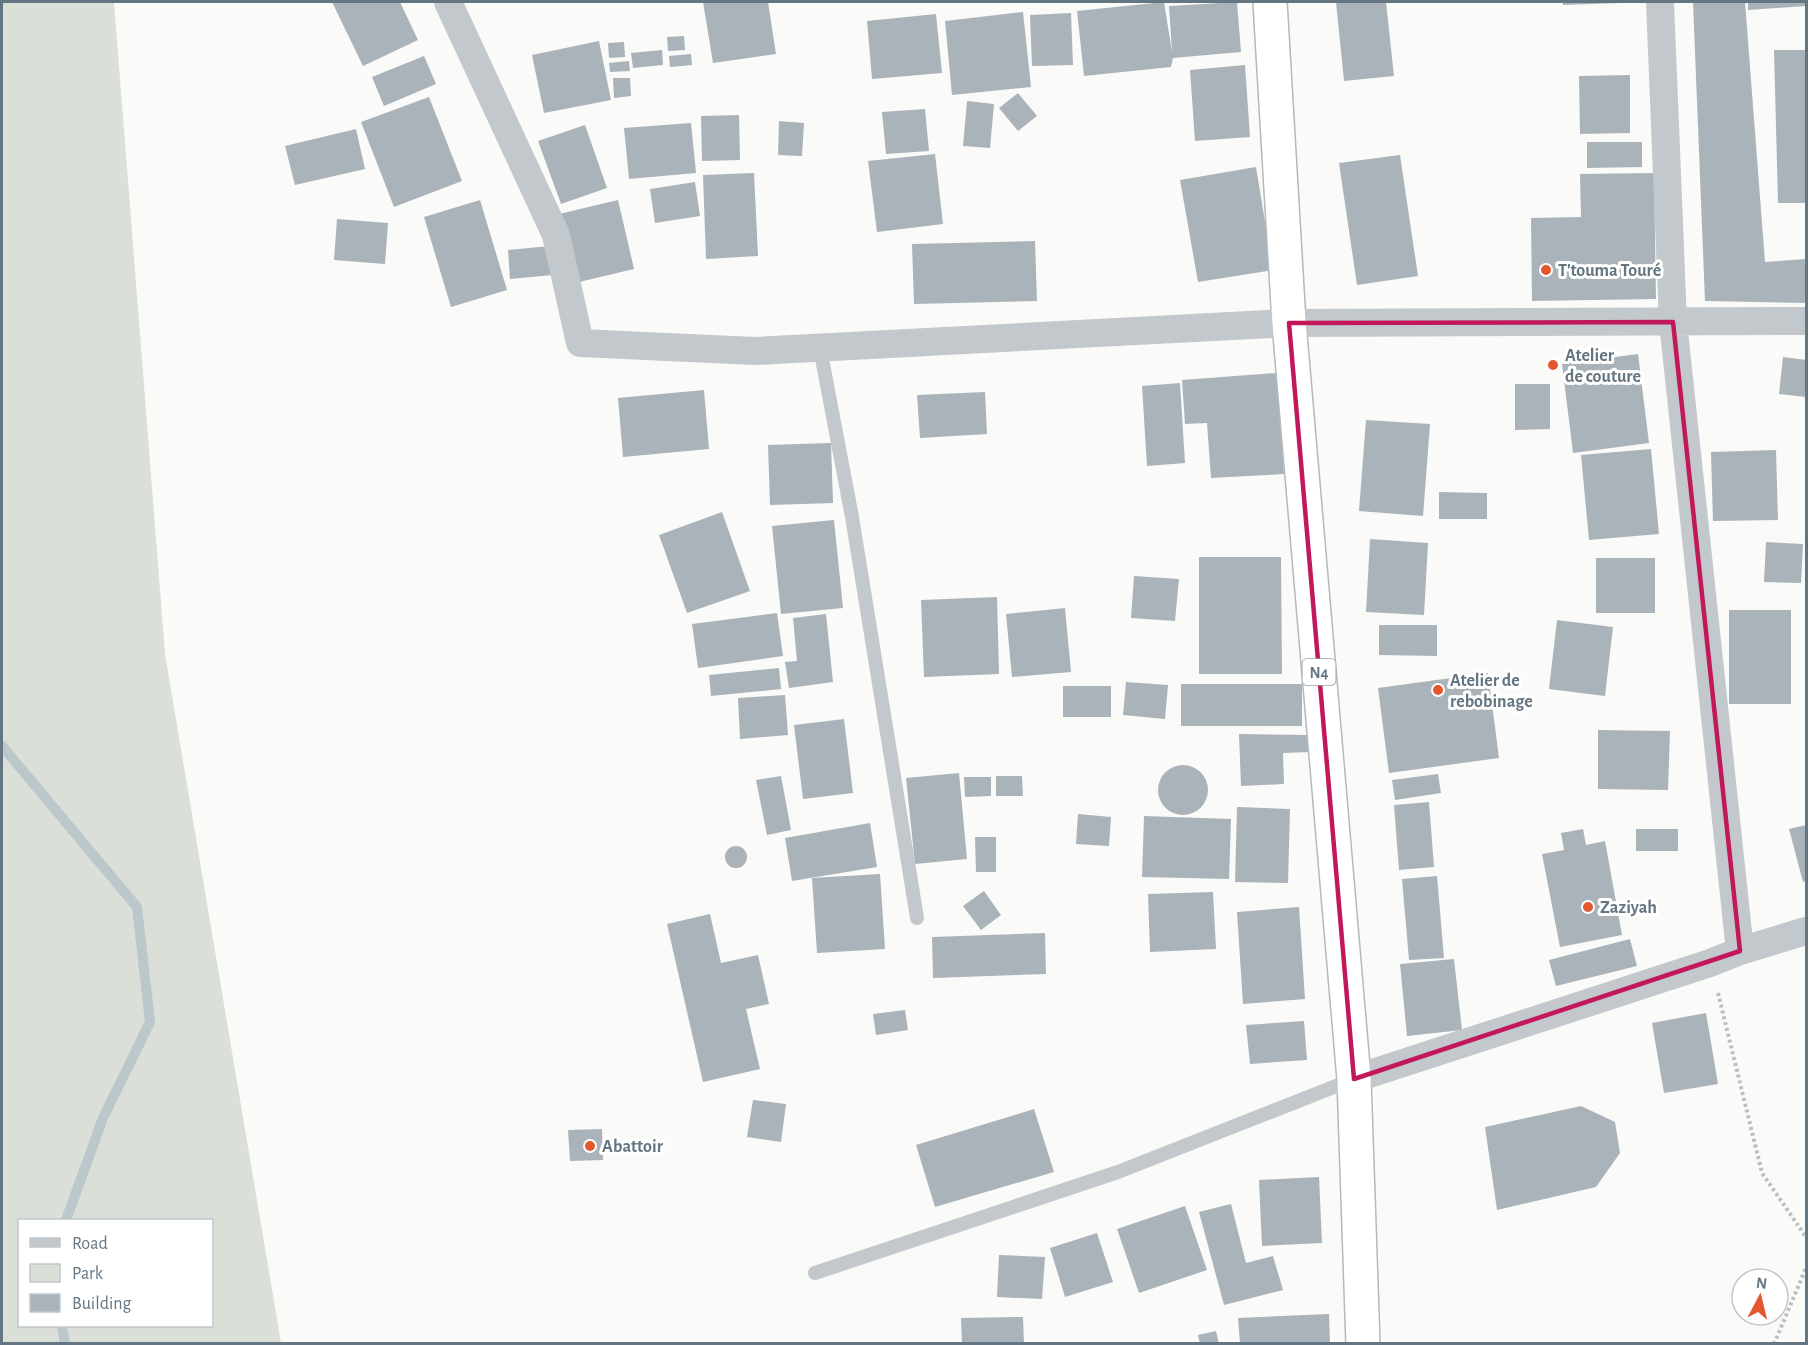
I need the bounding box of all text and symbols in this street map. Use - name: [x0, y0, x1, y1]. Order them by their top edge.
- place label: T'touma Touré: [1558, 262, 1661, 280]
- marker: T'touma Touré: [1539, 263, 1553, 277]
- place label: Atelier de couture: [1565, 347, 1641, 386]
- marker: Atelier de couture: [1546, 358, 1560, 372]
- road number: N4: [1302, 659, 1336, 685]
- place label: Atelier de rebobinage: [1450, 672, 1533, 711]
- marker: Atelier de rebobinage: [1431, 683, 1445, 697]
- place label: Zaziyah: [1600, 899, 1657, 917]
- marker: Zaziyah: [1581, 900, 1595, 914]
- place label: Abattoir: [602, 1138, 664, 1156]
- marker: Abattoir: [583, 1139, 597, 1153]
- legend: [18, 1219, 213, 1327]
- text: Road: [72, 1235, 108, 1253]
- text: Park: [72, 1265, 104, 1283]
- north arrow: [1730, 1267, 1790, 1327]
- text: N: [1755, 1274, 1768, 1292]
- text: Building: [72, 1295, 132, 1313]

